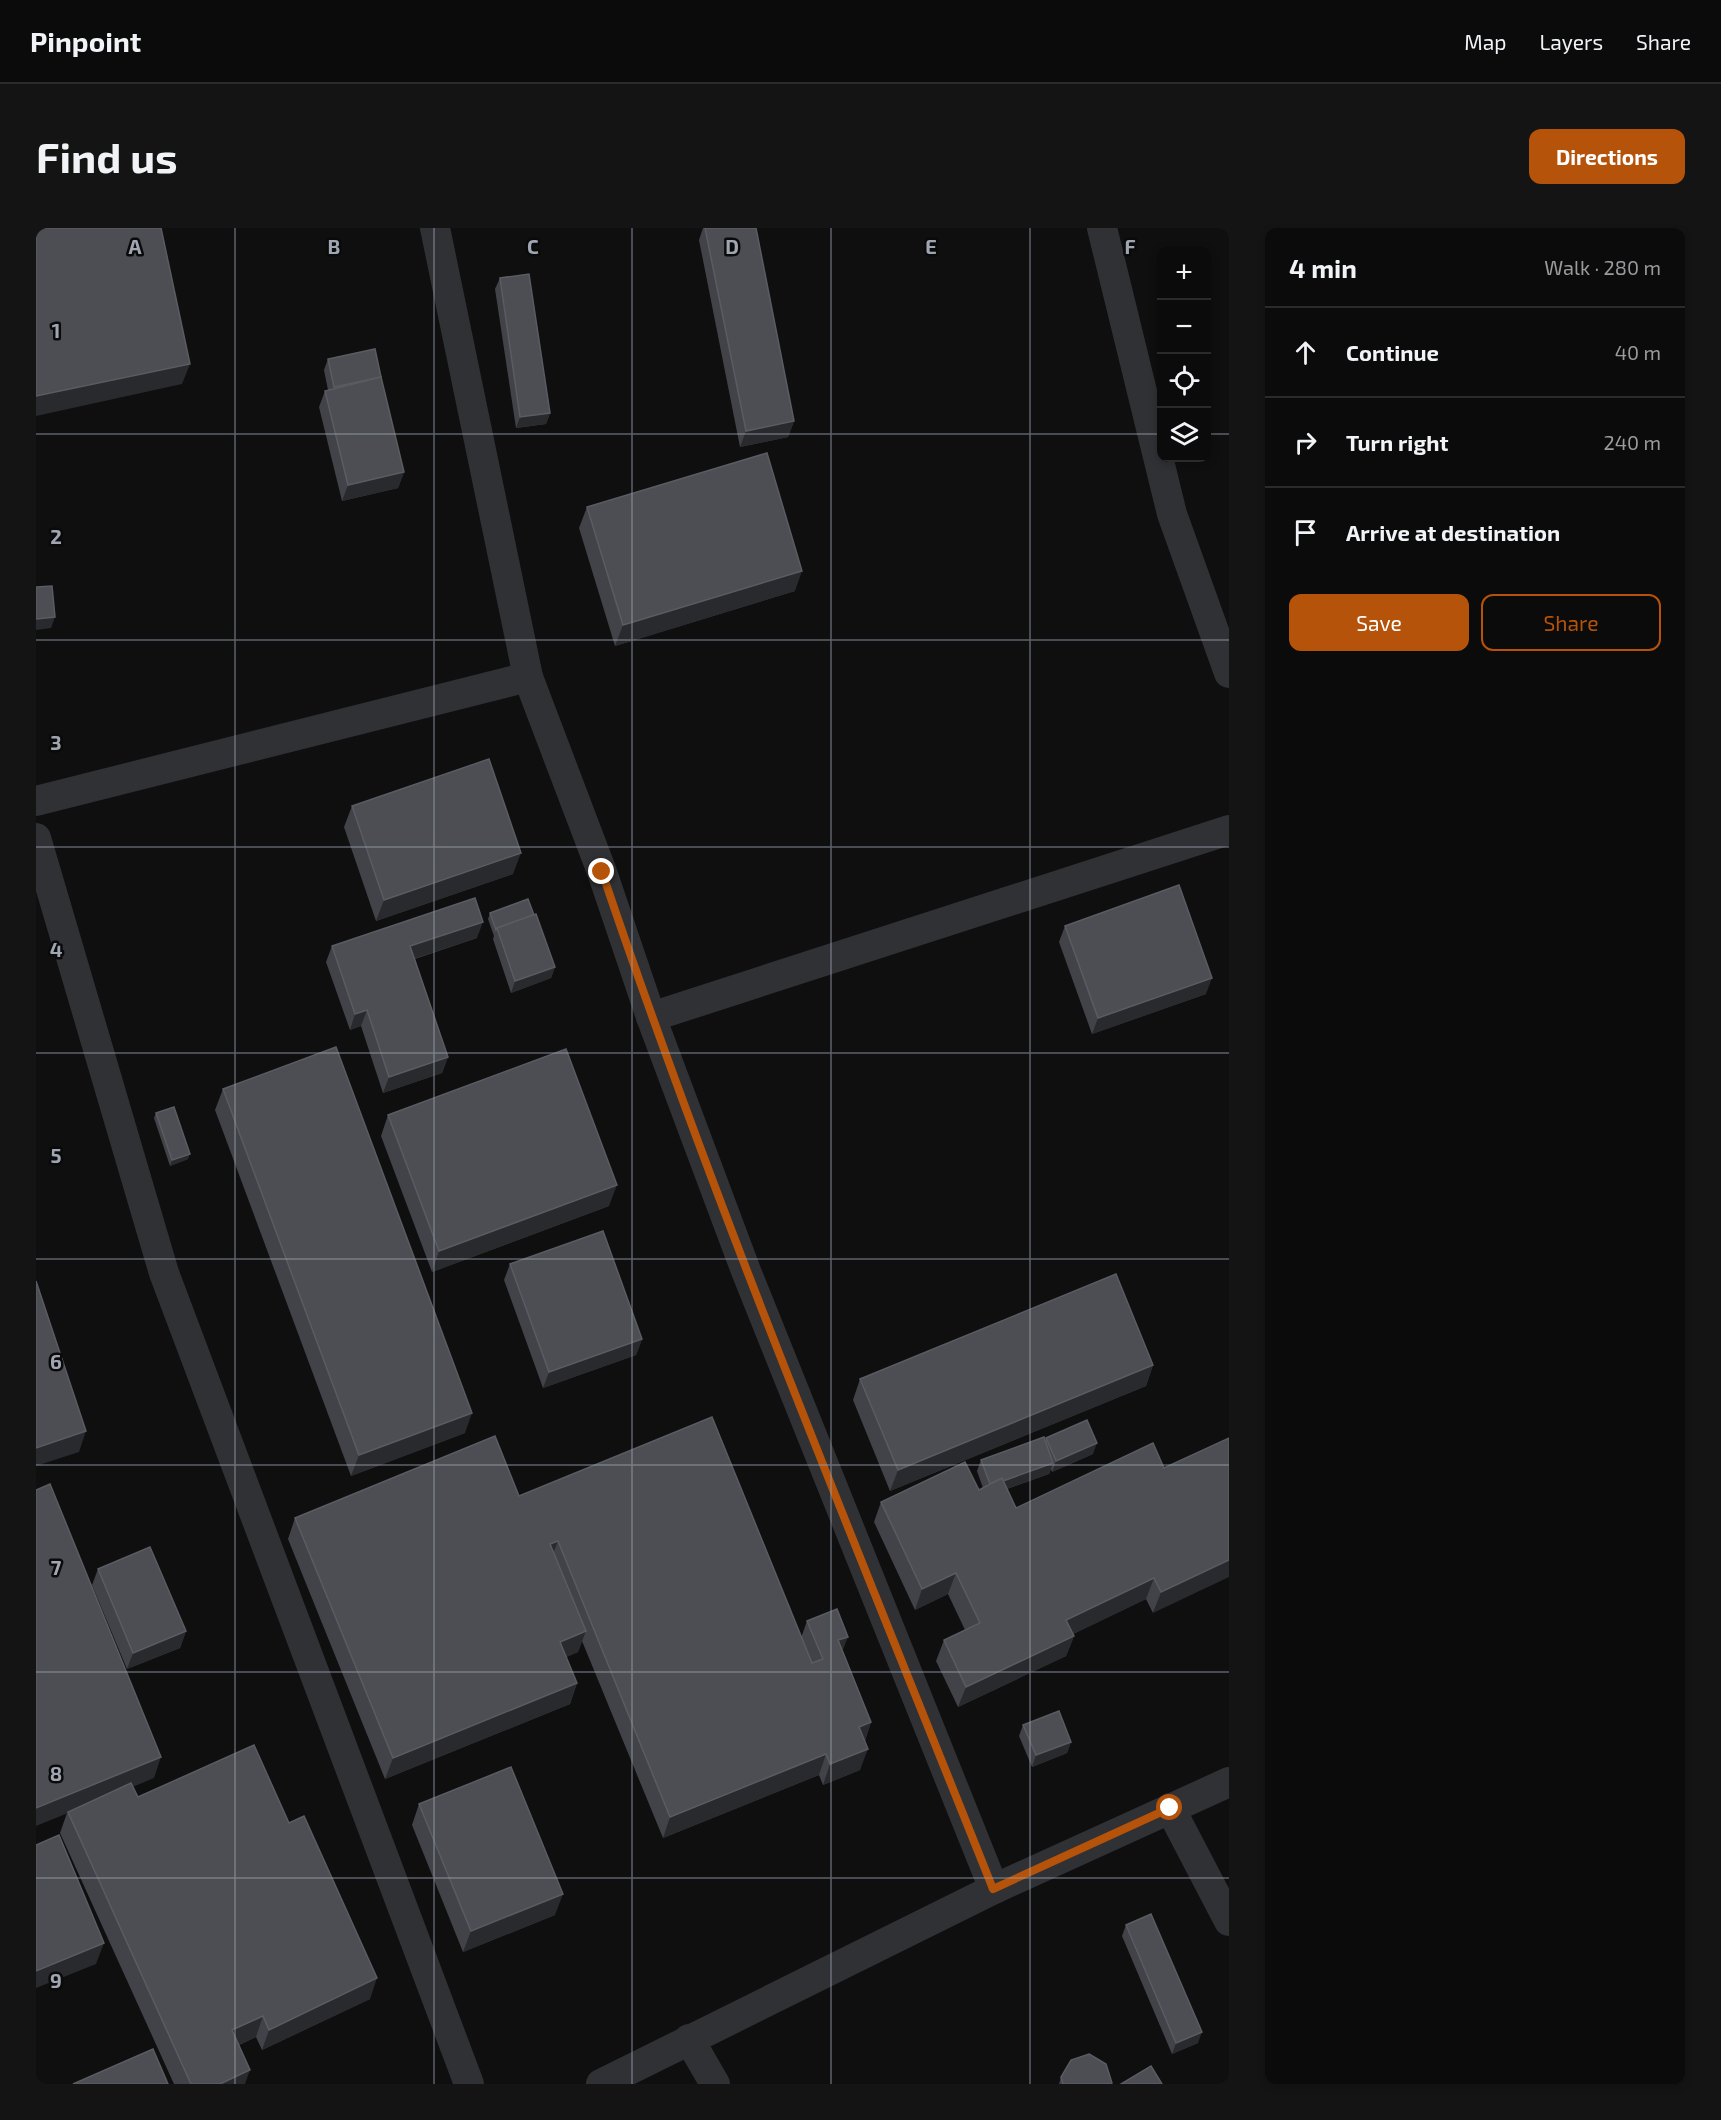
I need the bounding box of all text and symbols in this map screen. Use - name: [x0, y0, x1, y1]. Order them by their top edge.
- text: Pinpoint: [30, 24, 141, 58]
- text: Map: [1464, 29, 1506, 54]
- text: Layers: [1539, 29, 1603, 54]
- text: Share: [1636, 29, 1691, 54]
- button: Directions: [1529, 129, 1685, 184]
- text: Find us: [36, 131, 178, 181]
- text: A: [128, 234, 142, 258]
- text: B: [328, 234, 340, 258]
- text: C: [527, 234, 539, 258]
- text: D: [725, 234, 739, 258]
- text: E: [925, 234, 937, 258]
- text: F: [1124, 234, 1136, 258]
- map controls: [1157, 246, 1211, 462]
- button: +: [1157, 246, 1211, 300]
- text: 4 min: [1289, 252, 1357, 283]
- text: Walk · 280 m: [1544, 255, 1661, 279]
- button: −: [1157, 300, 1211, 354]
- text: 1: [52, 318, 60, 342]
- icon: ahead: [1289, 336, 1322, 369]
- text: Continue: [1346, 339, 1439, 365]
- text: 40 m: [1615, 340, 1661, 364]
- button: locate: [1157, 354, 1211, 408]
- button: layers: [1157, 408, 1211, 462]
- icon: right: [1289, 426, 1322, 459]
- text: Turn right: [1346, 429, 1448, 455]
- text: 240 m: [1603, 430, 1661, 454]
- icon: arrive: [1289, 516, 1322, 549]
- text: Arrive at destination: [1346, 519, 1560, 545]
- text: 2: [50, 524, 62, 548]
- button: Save: [1289, 594, 1469, 651]
- button: Share: [1481, 594, 1661, 651]
- text: 3: [50, 730, 62, 754]
- route end: [588, 858, 614, 884]
- text: 4: [50, 937, 63, 961]
- text: 5: [50, 1143, 62, 1167]
- text: 6: [50, 1349, 62, 1373]
- text: 7: [51, 1555, 62, 1579]
- text: 8: [50, 1761, 62, 1785]
- route start: [1156, 1794, 1182, 1820]
- text: 9: [50, 1968, 62, 1992]

